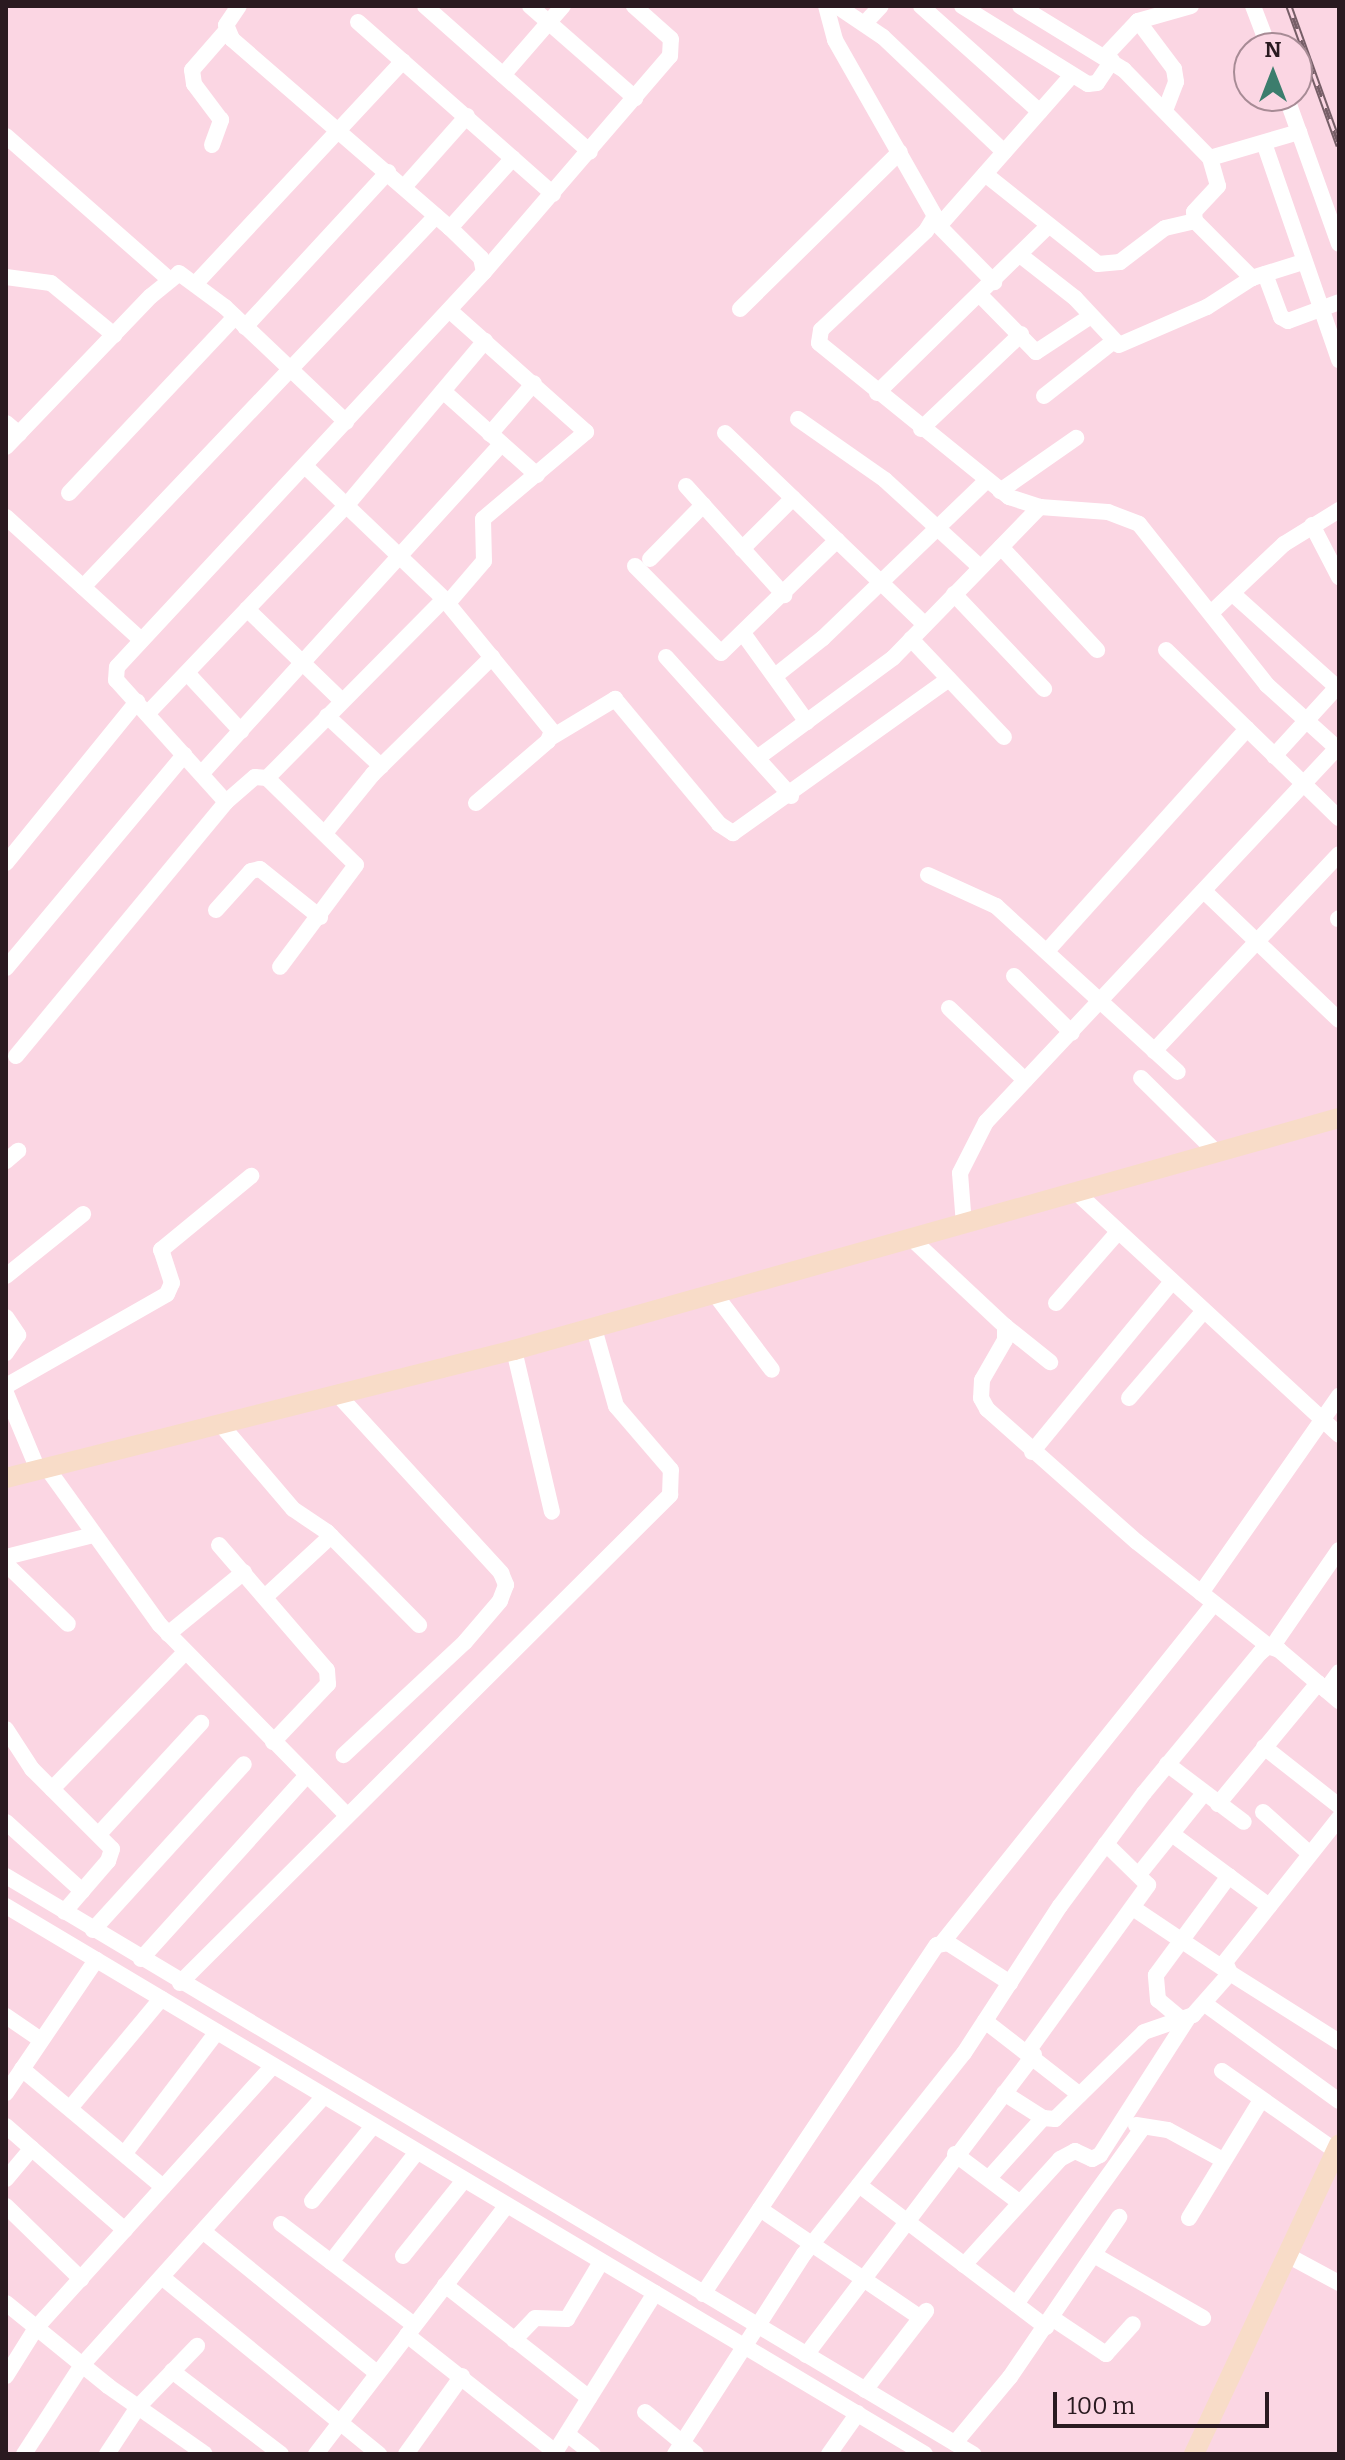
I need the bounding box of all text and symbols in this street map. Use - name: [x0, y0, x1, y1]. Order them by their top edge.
- north arrow: [1233, 32, 1313, 112]
- text: N: [1265, 36, 1281, 63]
- scale bar: [1057, 2376, 1273, 2426]
- text: 100 m: [1067, 2392, 1135, 2420]

